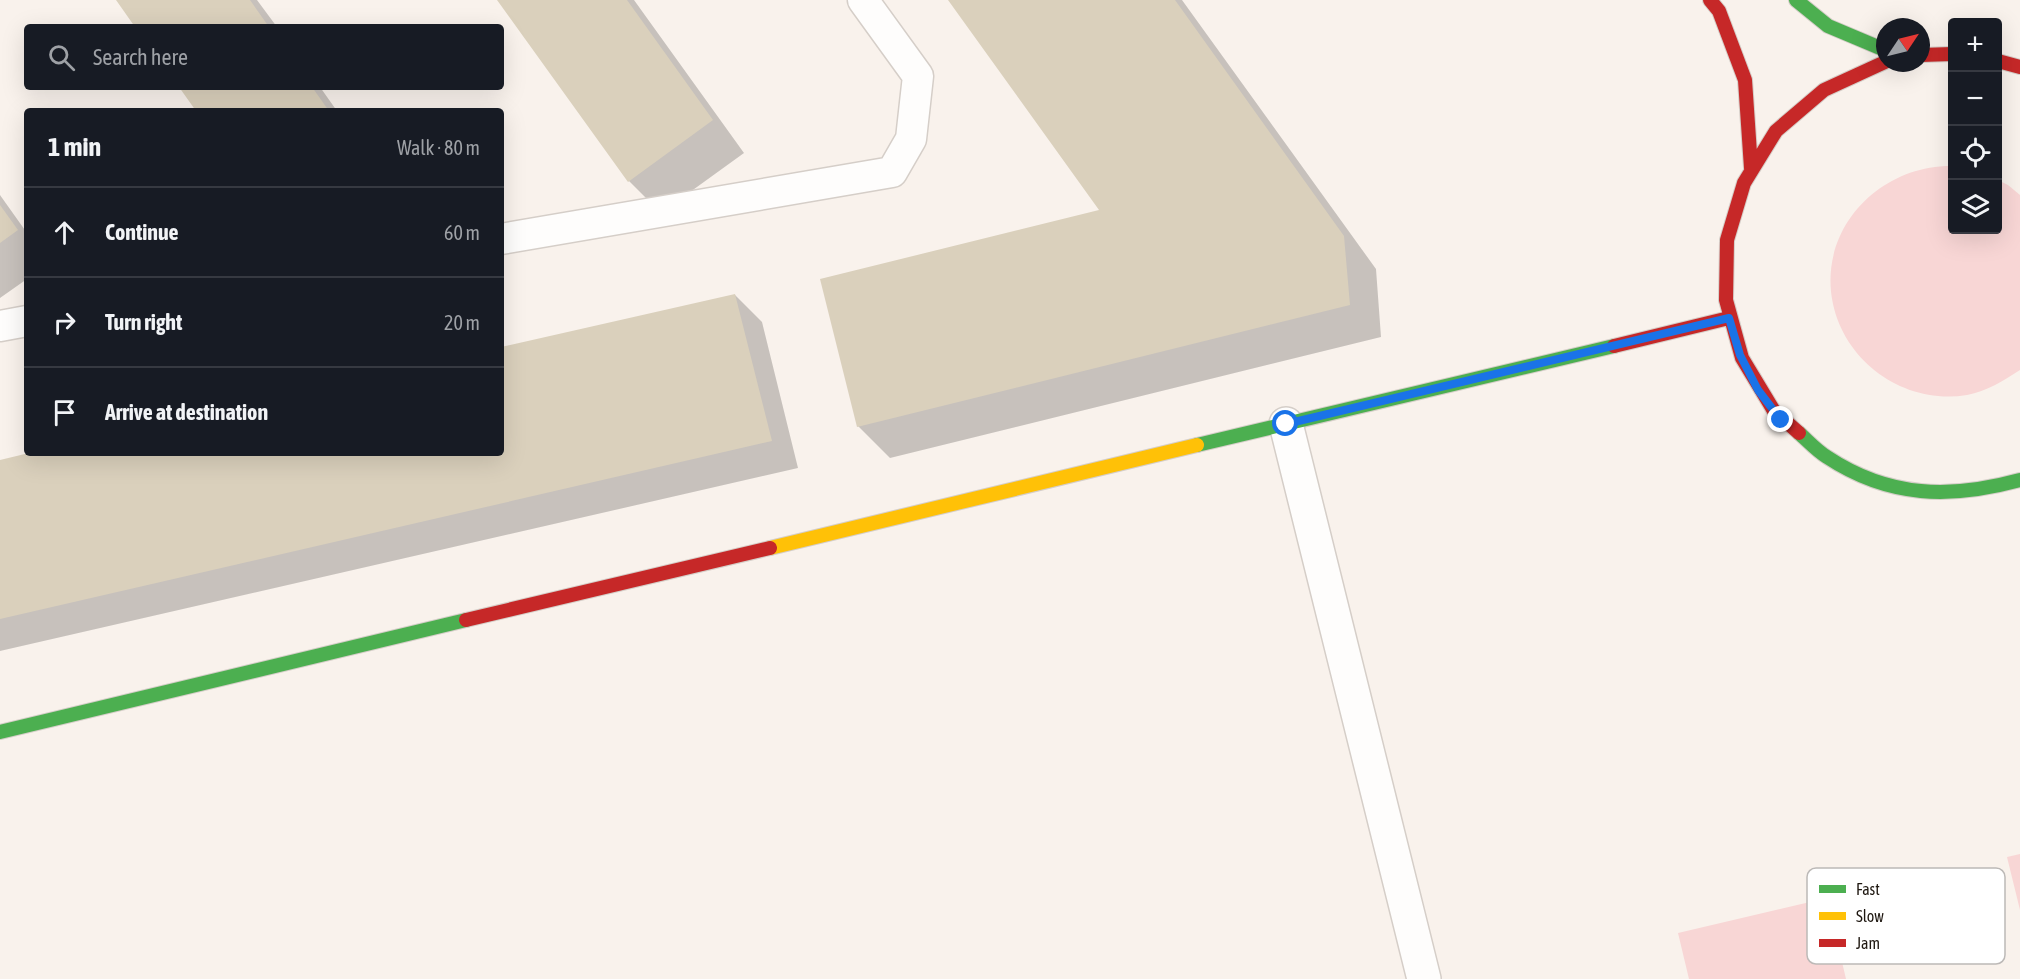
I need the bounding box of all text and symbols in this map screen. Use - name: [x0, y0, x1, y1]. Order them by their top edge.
- north arrow: [1876, 18, 1930, 72]
- map controls: [1948, 18, 2002, 234]
- button: +: [1948, 18, 2002, 72]
- search box: [24, 24, 504, 90]
- icon: search: [45, 41, 78, 74]
- text: Search here: [93, 44, 188, 70]
- button: −: [1948, 72, 2002, 126]
- button: locate: [1948, 126, 2002, 180]
- text: 1 min: [48, 132, 101, 162]
- text: Walk · 80 m: [397, 136, 480, 159]
- button: layers: [1948, 180, 2002, 234]
- icon: ahead: [48, 216, 81, 249]
- text: Continue: [105, 219, 179, 245]
- text: 60 m: [444, 221, 480, 244]
- icon: right: [48, 306, 81, 339]
- text: Turn right: [105, 309, 182, 335]
- text: 20 m: [444, 311, 480, 334]
- icon: arrive: [48, 396, 81, 429]
- text: Arrive at destination: [105, 399, 268, 425]
- route end: [1767, 406, 1793, 432]
- route start: [1272, 410, 1298, 436]
- legend: [1807, 868, 2005, 964]
- text: Fast: [1856, 880, 1880, 898]
- text: Slow: [1856, 907, 1884, 925]
- text: Jam: [1856, 934, 1880, 952]

